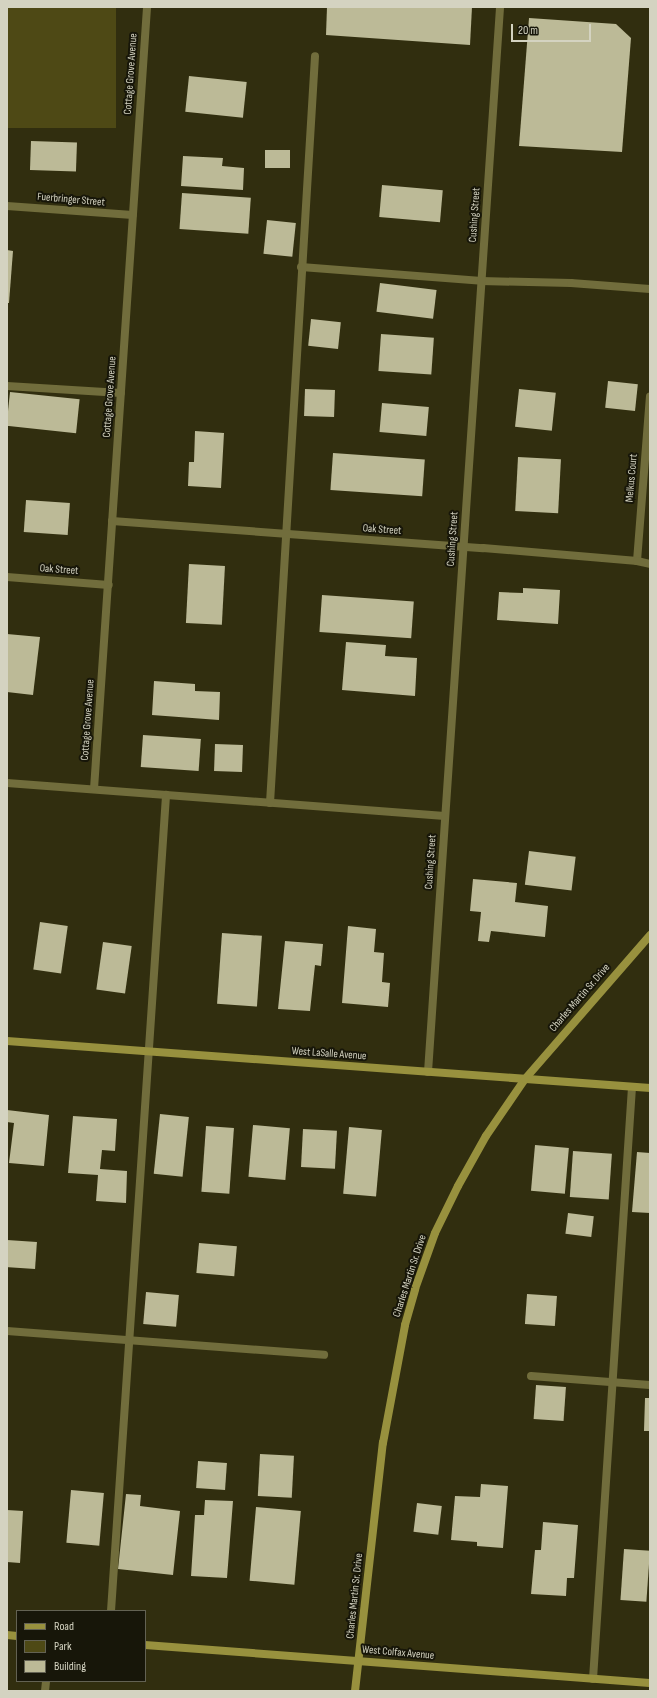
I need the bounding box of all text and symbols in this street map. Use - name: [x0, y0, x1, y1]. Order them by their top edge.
- scale bar: [513, 16, 593, 42]
- text: 20 m: [518, 23, 538, 38]
- street label: Cottage Grove Avenue: [122, 33, 140, 115]
- street label: Cushing Street: [467, 187, 483, 243]
- street label: Fuerbringer Street: [37, 190, 105, 210]
- street label: Cottage Grove Avenue: [101, 356, 119, 438]
- street label: Melkus Court: [623, 453, 641, 503]
- street label: Cushing Street: [445, 511, 461, 567]
- street label: Oak Street: [362, 522, 402, 538]
- street label: Oak Street: [39, 562, 79, 578]
- street label: Cottage Grove Avenue: [79, 679, 97, 761]
- street label: Cushing Street: [423, 834, 439, 890]
- street label: Charles Martin Sr. Drive: [547, 961, 613, 1035]
- street label: West LaSalle Avenue: [291, 1045, 367, 1063]
- street label: Charles Martin Sr. Drive: [390, 1233, 430, 1319]
- street label: Charles Martin Sr. Drive: [344, 1553, 366, 1639]
- legend: [16, 1610, 146, 1682]
- text: Road: [54, 1619, 74, 1634]
- text: Park: [54, 1639, 72, 1654]
- street label: West Colfax Avenue: [361, 1643, 435, 1663]
- text: Building: [54, 1659, 86, 1674]

